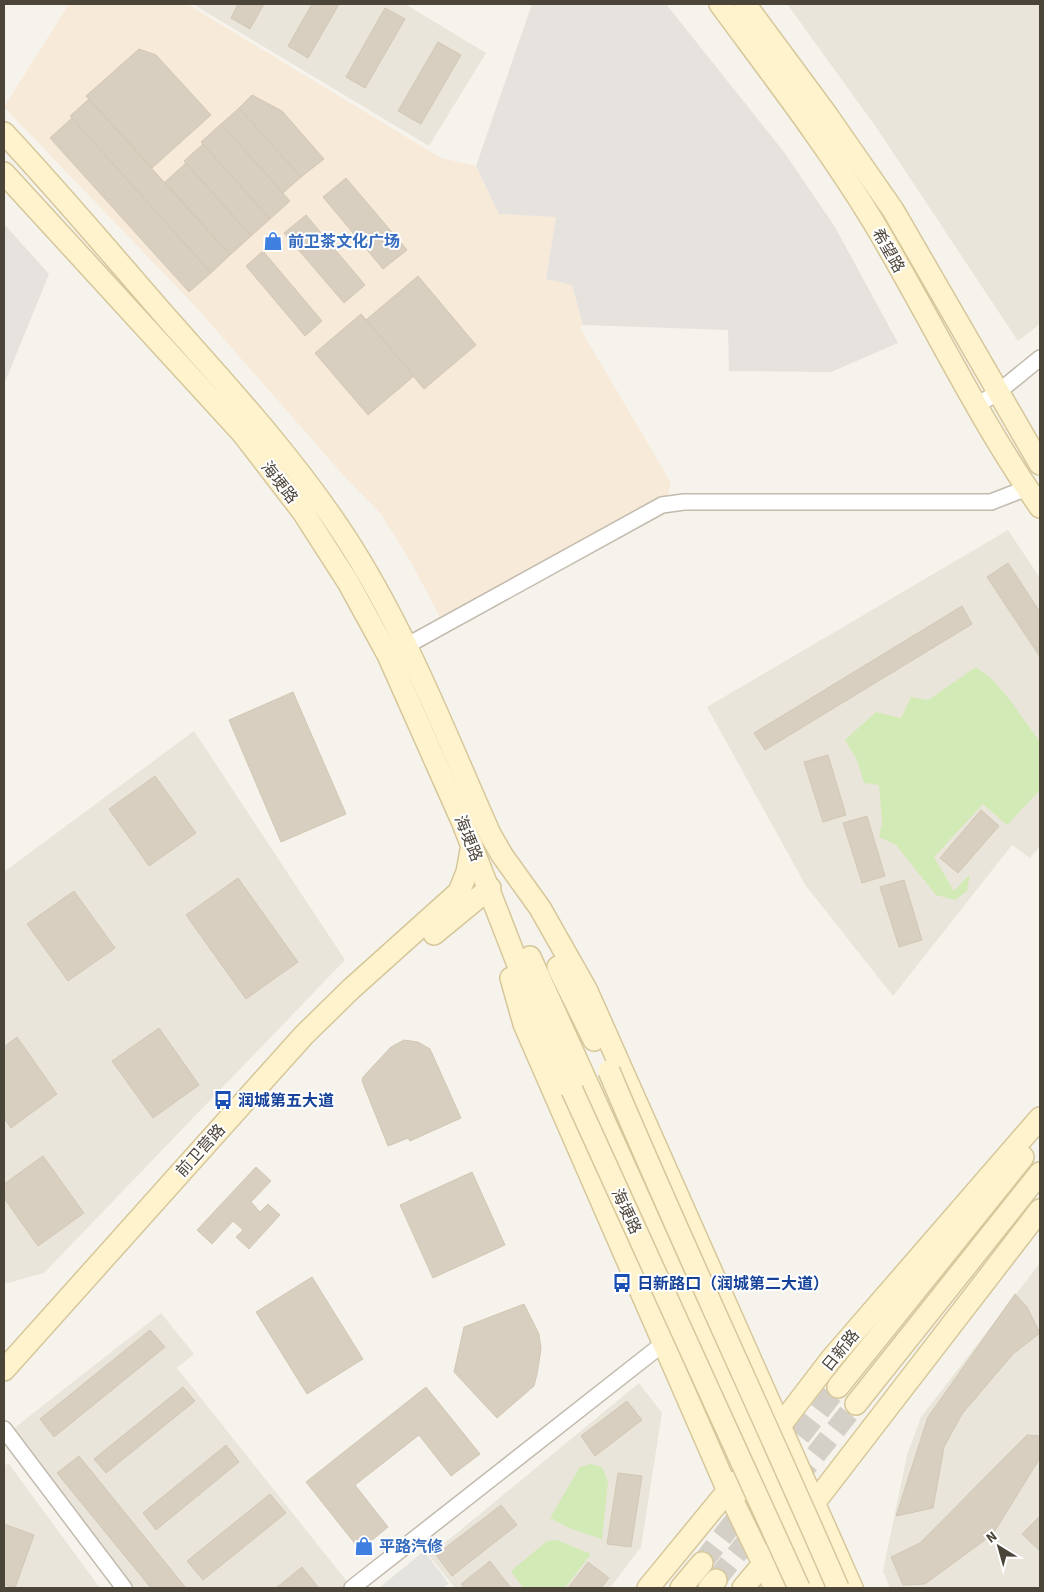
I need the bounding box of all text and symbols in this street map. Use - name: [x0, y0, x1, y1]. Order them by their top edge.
- street label: 希望路: [867, 224, 910, 277]
- shop icon: 前卫茶文化广场: [262, 230, 284, 252]
- place label: 前卫茶文化广场: [288, 231, 400, 253]
- street label: 海埂路: [256, 457, 303, 508]
- street label: 海埂路: [449, 812, 487, 865]
- bus stop icon: 润城第五大道: [212, 1089, 234, 1111]
- place label: 润城第五大道: [238, 1090, 334, 1112]
- street label: 前卫营路: [171, 1120, 230, 1182]
- street label: 海埂路: [606, 1185, 646, 1238]
- bus stop icon: 日新路口（润城第二大道）: [611, 1272, 633, 1294]
- place label: 日新路口（润城第二大道）: [637, 1273, 829, 1295]
- street label: 日新路: [817, 1325, 864, 1376]
- north arrow: [974, 1522, 1024, 1572]
- text: N: [982, 1527, 1002, 1548]
- shop icon: 平路汽修: [353, 1535, 375, 1557]
- place label: 平路汽修: [379, 1536, 443, 1558]

